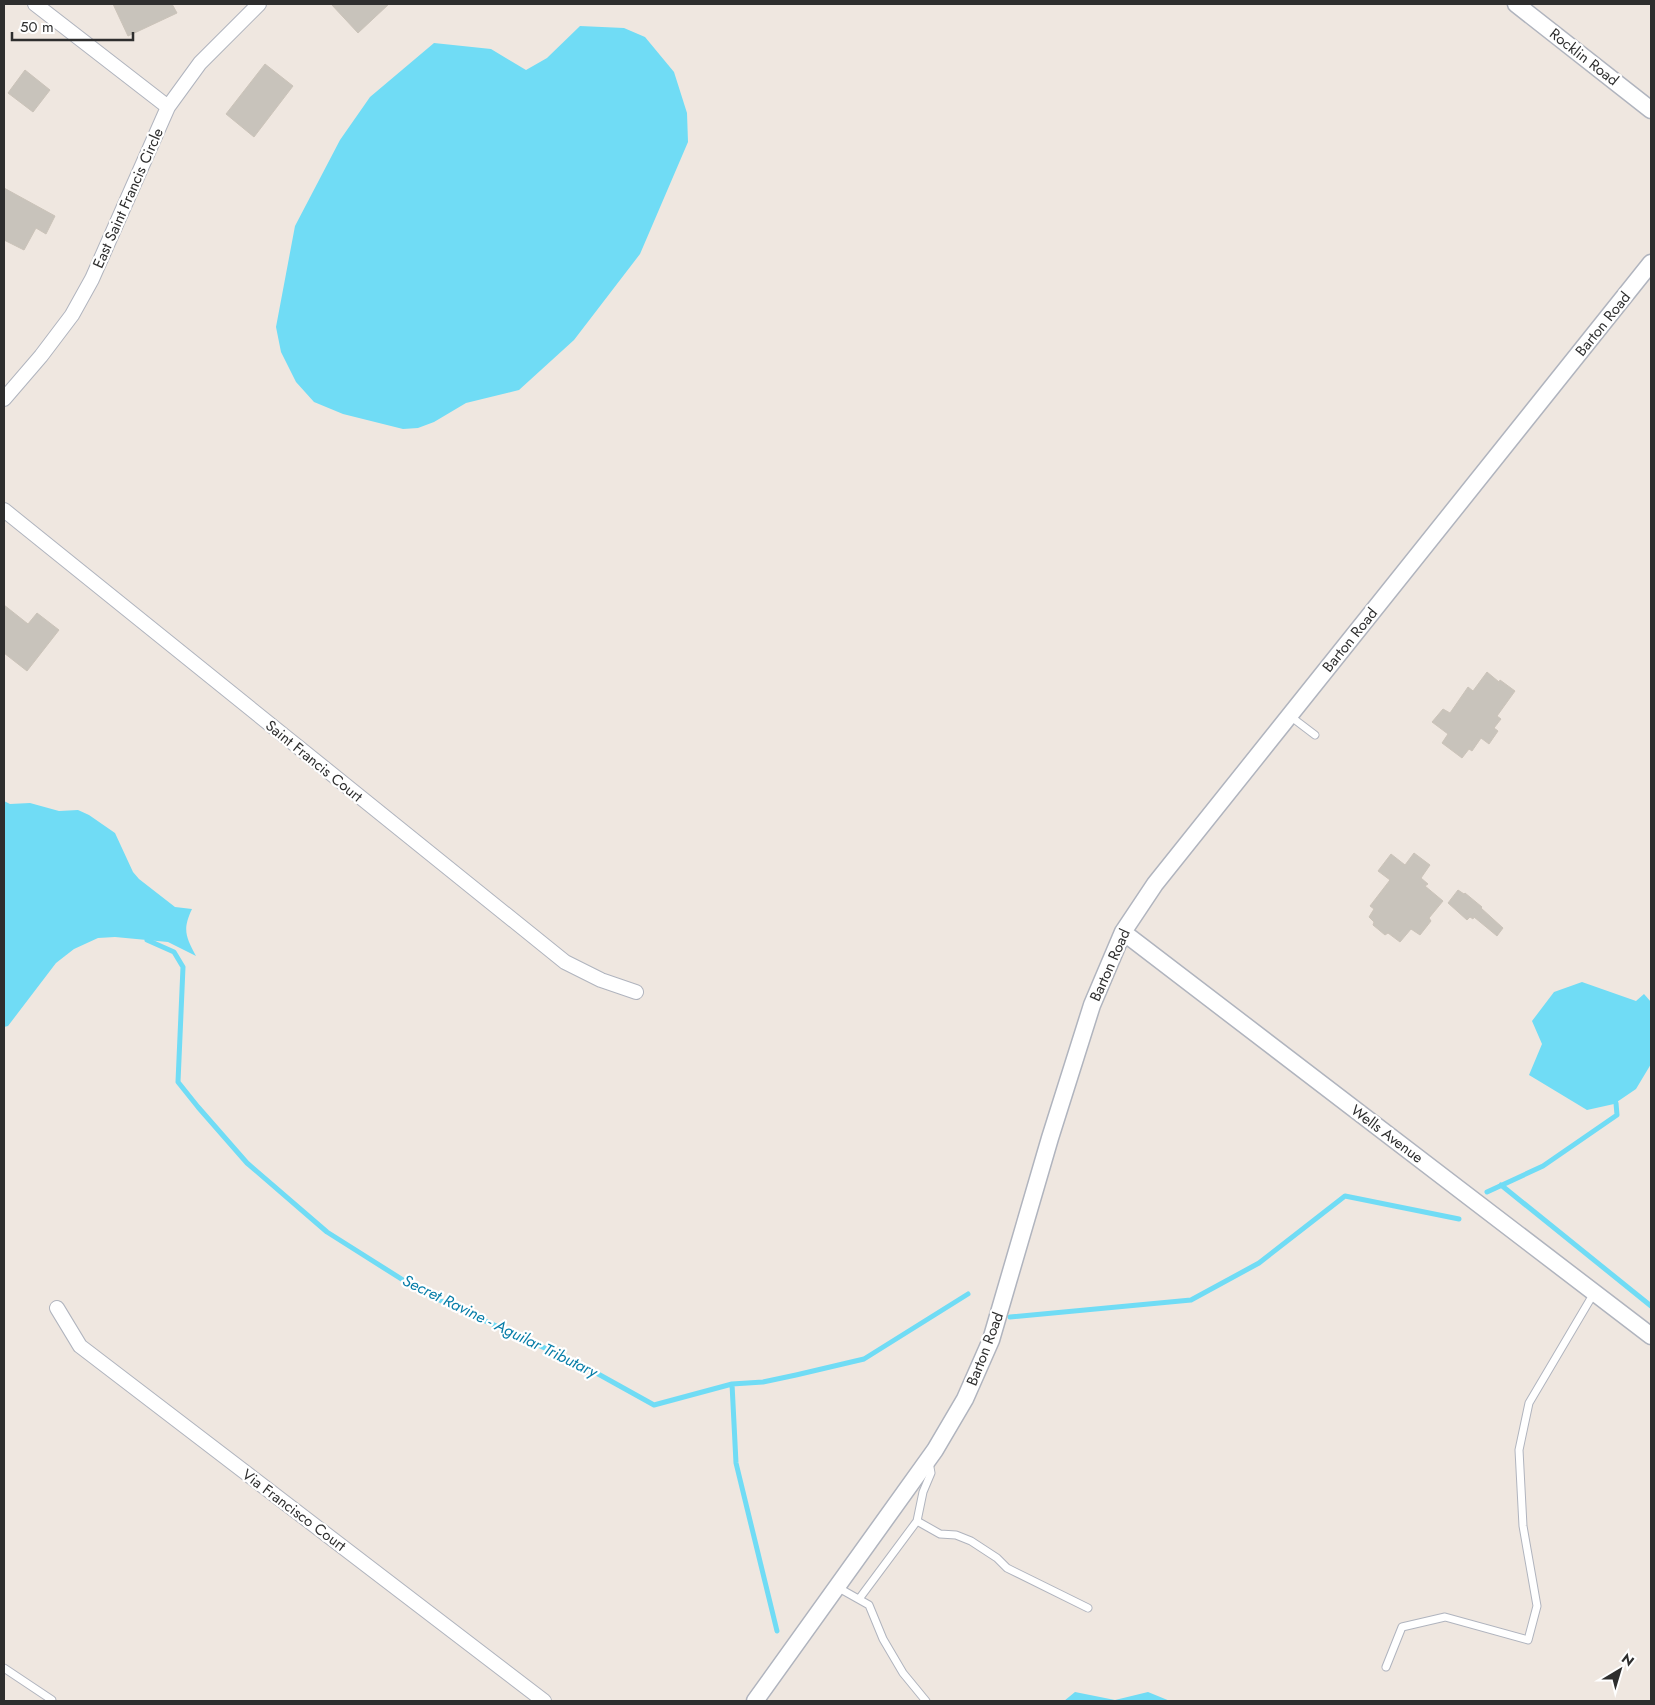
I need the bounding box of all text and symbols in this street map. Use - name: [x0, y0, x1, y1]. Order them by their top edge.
- scale bar: [12, 10, 134, 42]
- text: 50 m: [20, 16, 54, 38]
- street label: Rocklin Road: [1545, 23, 1623, 91]
- street label: East Saint Francis Circle: [87, 124, 169, 272]
- street label: Barton Road: [1570, 287, 1636, 361]
- street label: Barton Road: [1317, 603, 1383, 677]
- street label: Saint Francis Court: [261, 715, 368, 807]
- street label: Barton Road: [1084, 925, 1136, 1005]
- street label: Wells Avenue: [1346, 1099, 1428, 1169]
- water label: Secret Ravine - Aguilar Tributary: [399, 1269, 602, 1384]
- street label: Barton Road: [961, 1309, 1009, 1389]
- street label: Via Francisco Court: [237, 1464, 351, 1557]
- north arrow: [1595, 1645, 1645, 1695]
- text: N: [1617, 1648, 1639, 1671]

